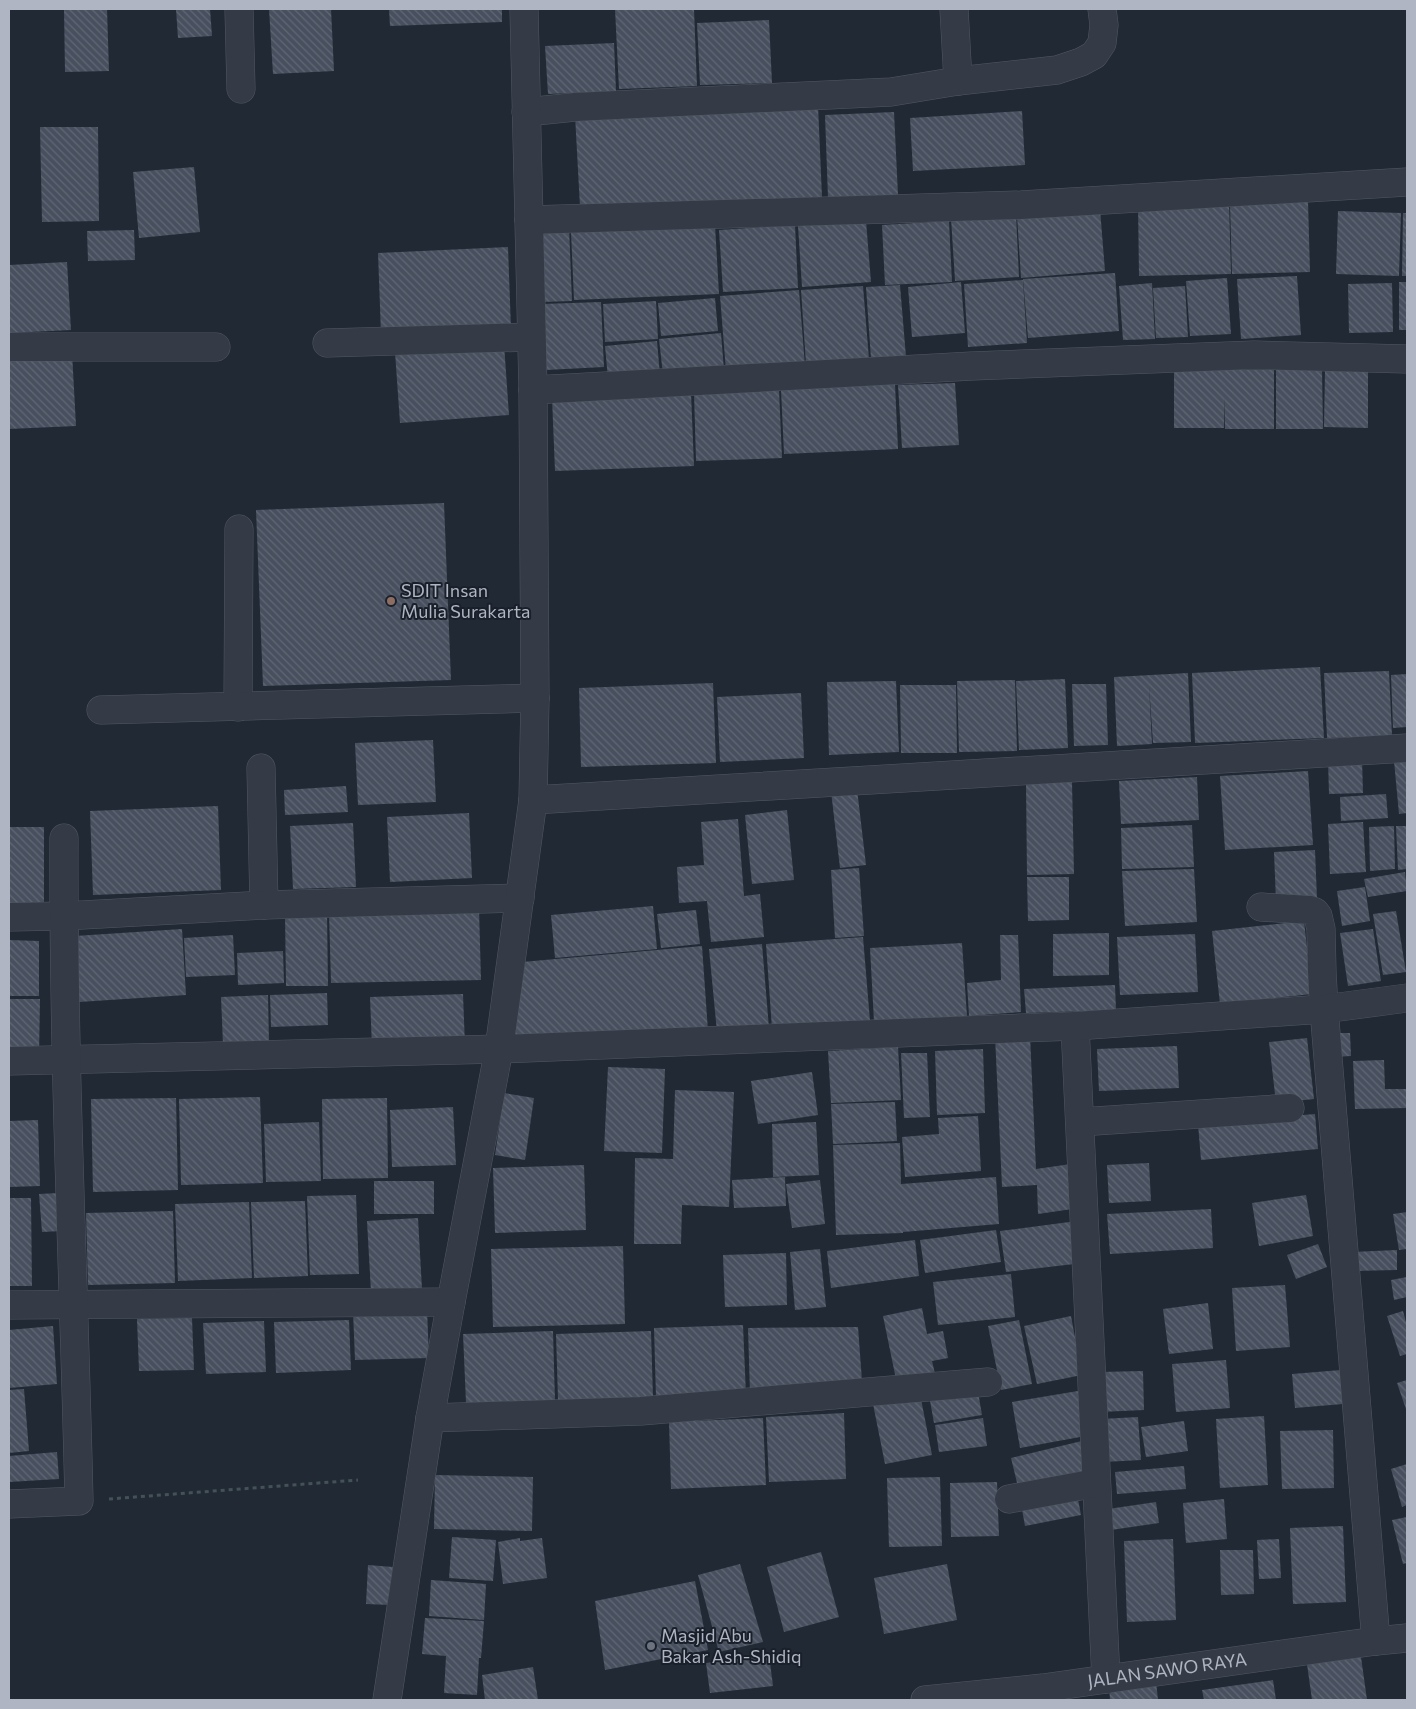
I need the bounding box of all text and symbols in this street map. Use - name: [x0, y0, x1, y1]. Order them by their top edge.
- place label: SDIT Insan Mulia Surakarta: [401, 579, 531, 622]
- marker: SDIT Insan Mulia Surakarta: [385, 595, 397, 607]
- place label: Masjid Abu Bakar Ash-Shidiq: [661, 1624, 801, 1667]
- marker: Masjid Abu Bakar Ash-Shidiq: [645, 1640, 657, 1652]
- street label: JALAN SAWO RAYA: [1086, 1647, 1248, 1692]

